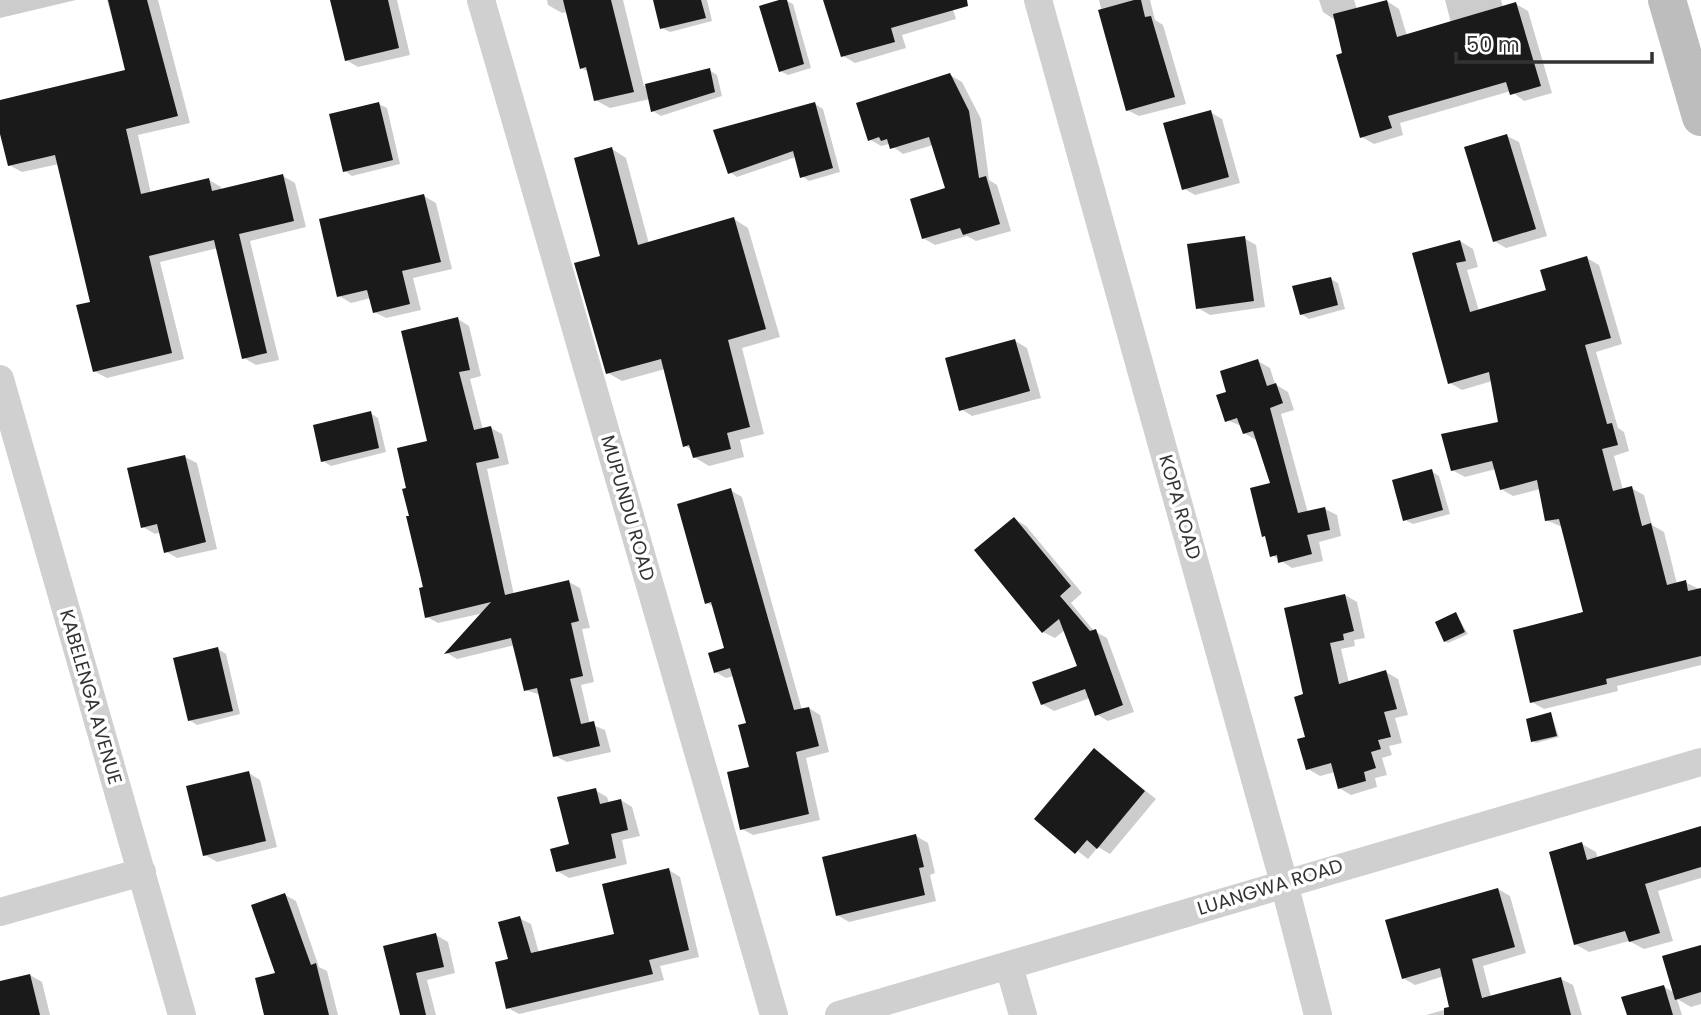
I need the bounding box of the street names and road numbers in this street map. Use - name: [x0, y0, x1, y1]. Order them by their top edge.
- street label: MUPUNDU ROAD: [594, 432, 662, 584]
- street label: KOPA ROAD: [1152, 451, 1208, 563]
- street label: KABELENGA AVENUE: [53, 606, 129, 788]
- street label: LUANGWA ROAD: [1194, 852, 1346, 922]

